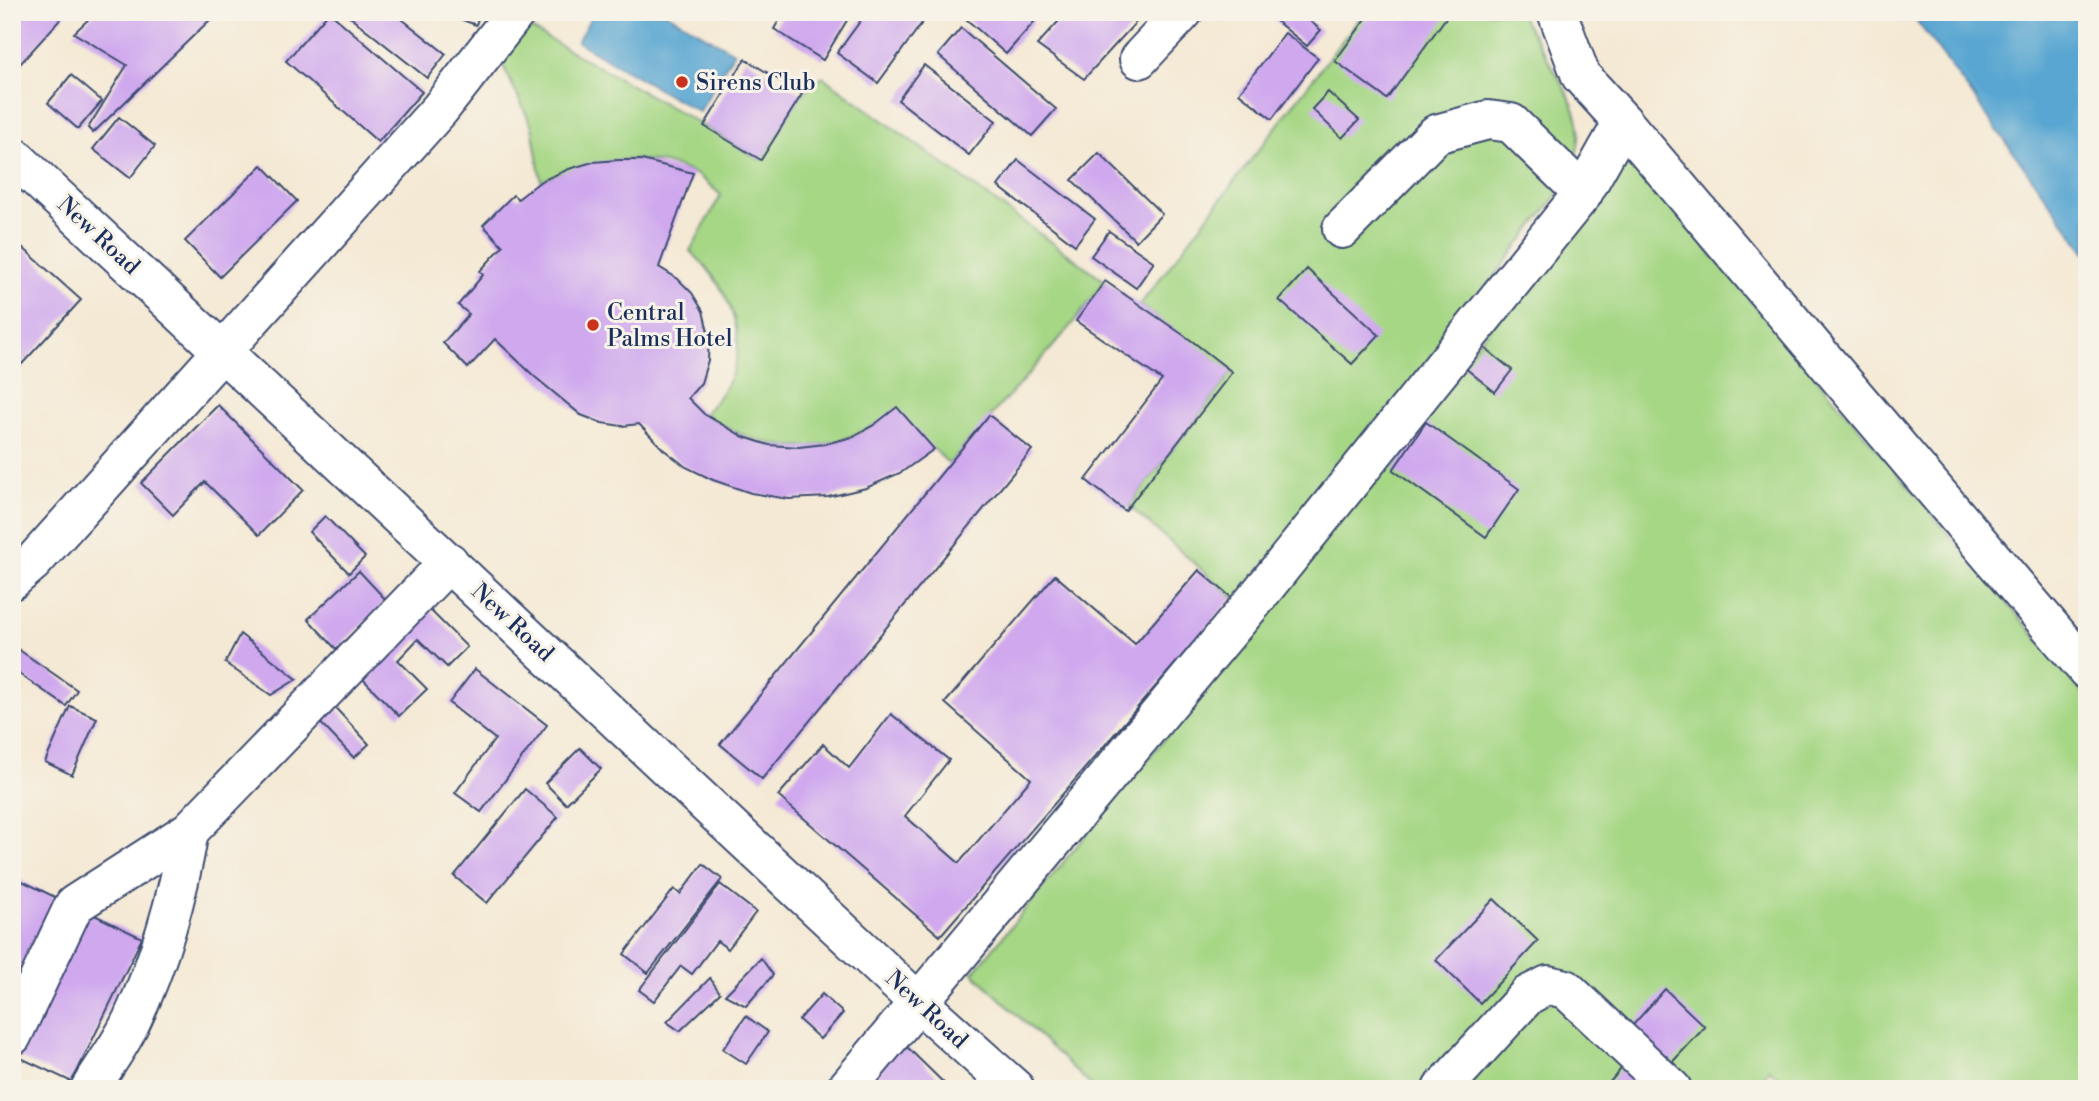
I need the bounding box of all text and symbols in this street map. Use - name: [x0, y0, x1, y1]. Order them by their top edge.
- place label: Sirens Club: [696, 69, 816, 97]
- marker: Sirens Club: [674, 74, 690, 90]
- street label: New Road: [51, 191, 145, 281]
- place label: Central Palms Hotel: [607, 299, 733, 353]
- marker: Central Palms Hotel: [585, 317, 601, 333]
- street label: New Road: [465, 578, 559, 668]
- street label: New Road: [879, 965, 973, 1055]

